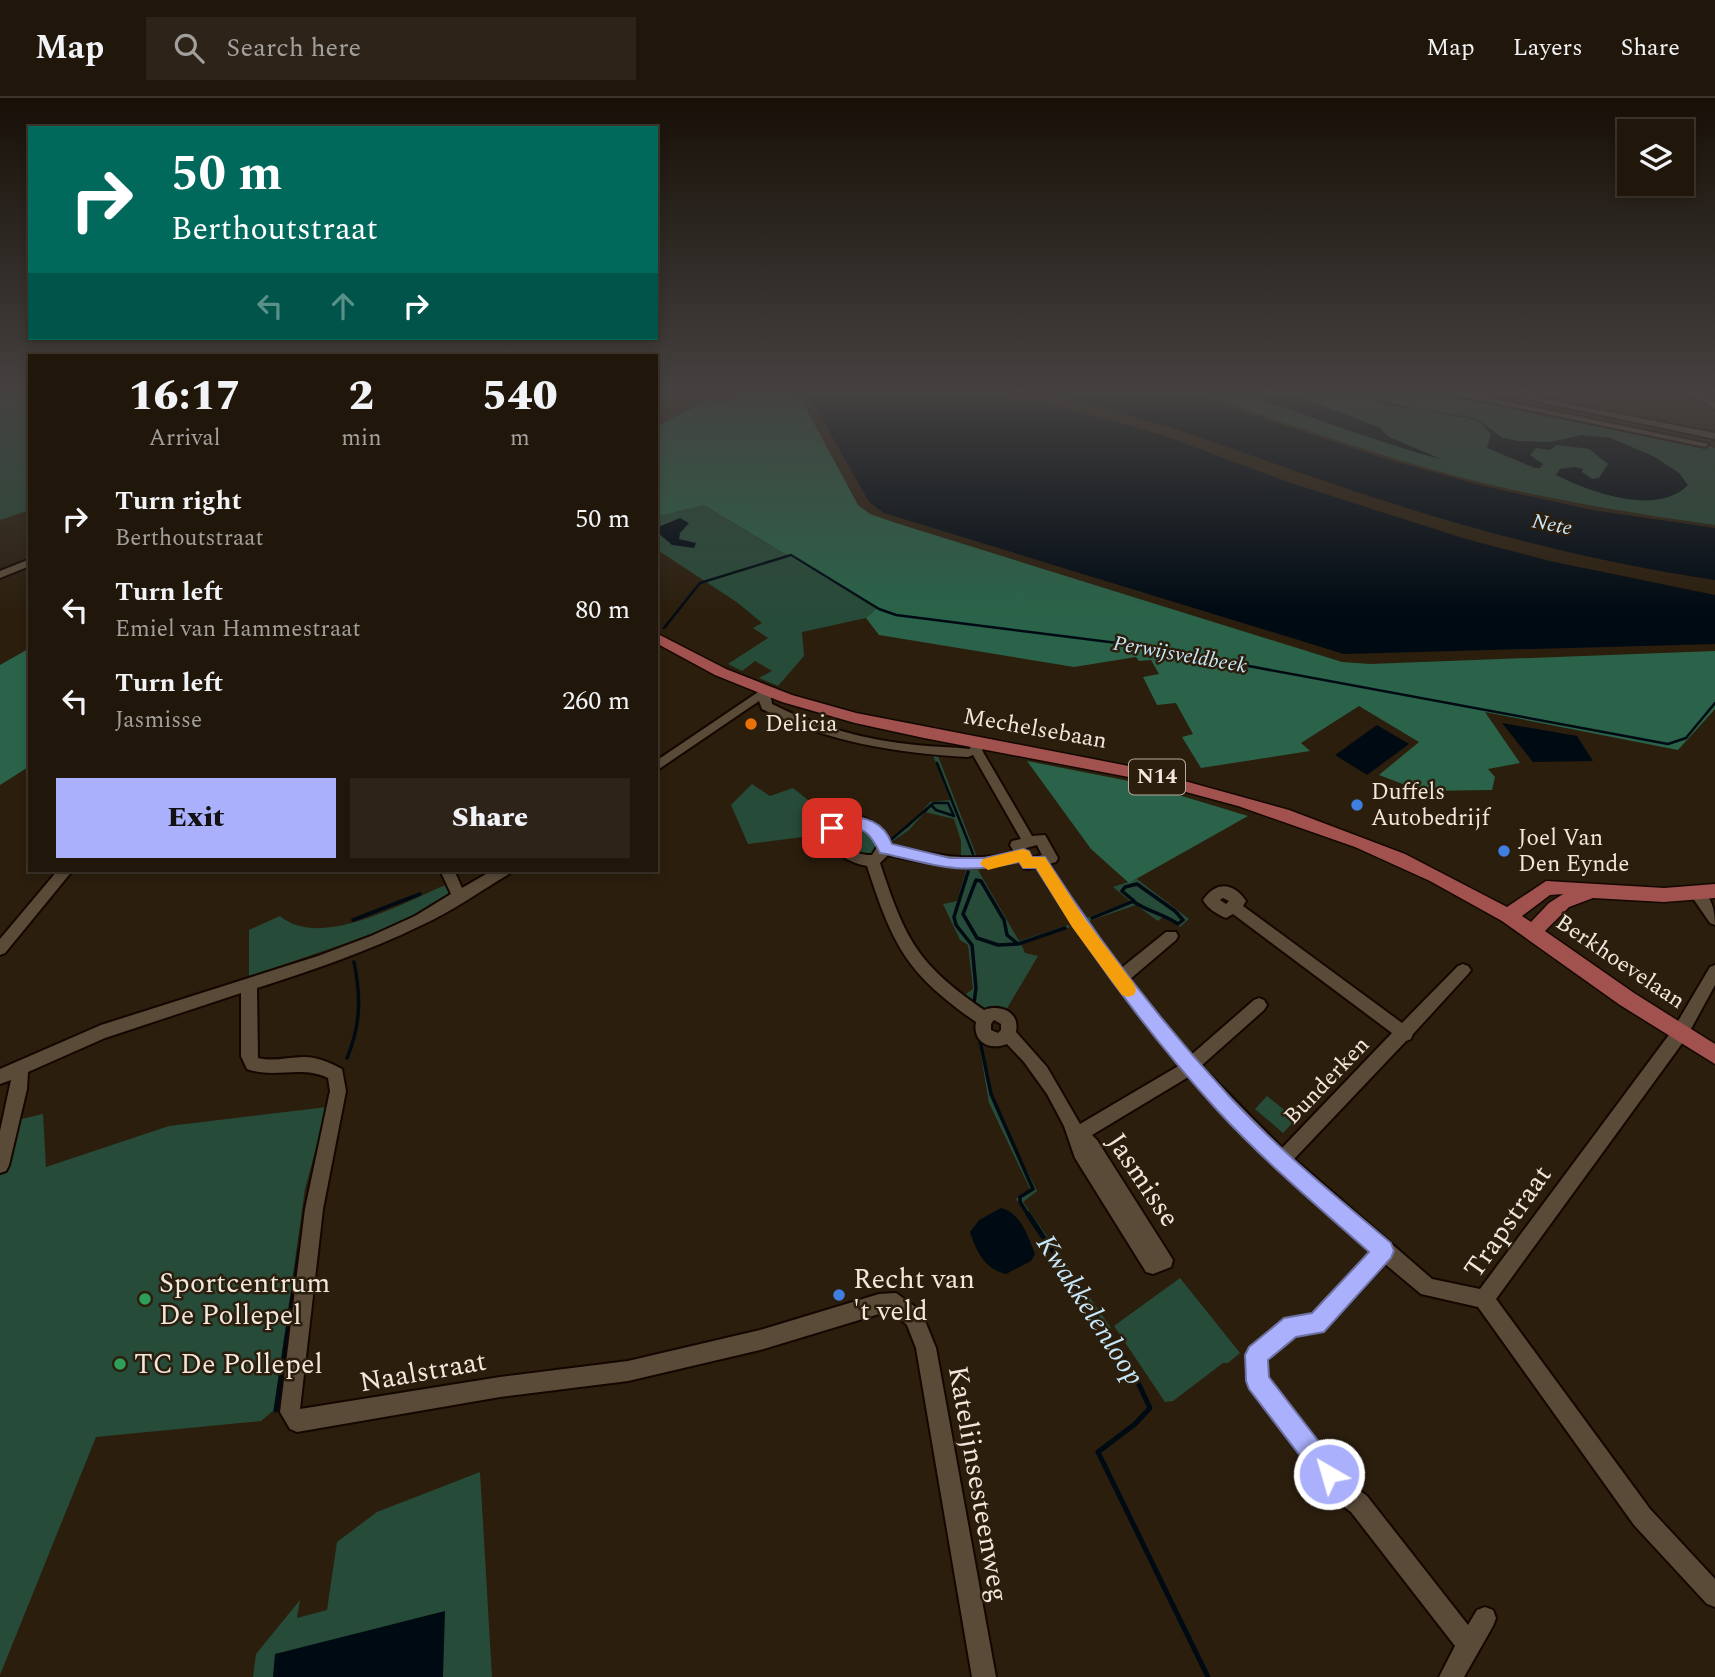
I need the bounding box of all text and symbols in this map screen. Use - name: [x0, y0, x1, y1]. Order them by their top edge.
- search box: [146, 17, 636, 80]
- text: Map: [35, 23, 104, 73]
- text: Search here: [226, 28, 361, 68]
- icon: search: [170, 29, 208, 67]
- text: Map: [1426, 30, 1475, 66]
- text: Layers: [1513, 30, 1583, 66]
- text: Share: [1621, 30, 1680, 66]
- map controls: [1617, 119, 1694, 196]
- button: layers: [1617, 119, 1694, 196]
- text: 50 m: [171, 137, 282, 212]
- icon: right: [56, 154, 147, 245]
- text: Berthoutstraat: [171, 205, 378, 254]
- icon: left: [251, 287, 289, 325]
- icon: ahead: [324, 287, 362, 325]
- icon: right: [397, 287, 435, 325]
- text: 16:17: [128, 365, 241, 428]
- text: 2: [349, 365, 374, 428]
- text: 540: [482, 365, 558, 428]
- text: Arrival: [149, 421, 221, 456]
- text: min: [341, 421, 382, 456]
- text: m: [510, 421, 530, 456]
- text: Turn right: [115, 481, 242, 521]
- text: 50 m: [575, 499, 630, 539]
- icon: right: [56, 500, 94, 538]
- water label: Nete: [1529, 505, 1575, 545]
- text: Berthoutstraat: [115, 521, 264, 556]
- text: Turn left: [115, 572, 223, 612]
- text: 80 m: [575, 590, 630, 630]
- icon: left: [56, 591, 94, 629]
- text: Emiel van Hammestraat: [115, 612, 361, 647]
- water label: Perwijsveldbeek: [1111, 627, 1250, 683]
- text: Turn left: [115, 663, 223, 703]
- text: 260 m: [562, 681, 630, 721]
- icon: left: [56, 682, 94, 720]
- street label: Mechelsebaan: [960, 699, 1110, 759]
- text: Jasmisse: [115, 703, 202, 738]
- place label: Delicia: [765, 707, 837, 742]
- marker: Delicia: [743, 716, 759, 732]
- road number: N14: [1129, 760, 1185, 794]
- place label: Duffels Autobedrijf: [1371, 775, 1492, 836]
- button: Exit: [56, 778, 336, 858]
- button: Share: [350, 778, 630, 858]
- marker: Duffels Autobedrijf: [1349, 797, 1365, 813]
- pin: [802, 798, 862, 858]
- icon: arrive: [813, 809, 851, 847]
- place label: Joel Van Den Eynde: [1518, 821, 1630, 882]
- marker: Joel Van Den Eynde: [1496, 843, 1512, 859]
- street label: Berkhoevelaan: [1548, 906, 1692, 1018]
- street label: Bunderken: [1276, 1029, 1378, 1133]
- street label: Jasmisse: [1096, 1124, 1190, 1236]
- street label: Trapstraat: [1453, 1156, 1563, 1287]
- water label: Kwakkelenloop: [1025, 1226, 1155, 1394]
- place label: Recht van 't veld: [853, 1258, 975, 1333]
- place label: Sportcentrum De Pollepel: [159, 1262, 330, 1337]
- marker: Recht van 't veld: [831, 1287, 847, 1303]
- marker: Sportcentrum De Pollepel: [137, 1291, 153, 1307]
- street label: Naalstraat: [356, 1340, 490, 1404]
- place label: TC De Pollepel: [134, 1343, 323, 1386]
- marker: TC De Pollepel: [112, 1356, 128, 1372]
- street label: Katelijnsesteenweg: [936, 1362, 1020, 1606]
- position arrow: [1292, 1437, 1366, 1511]

